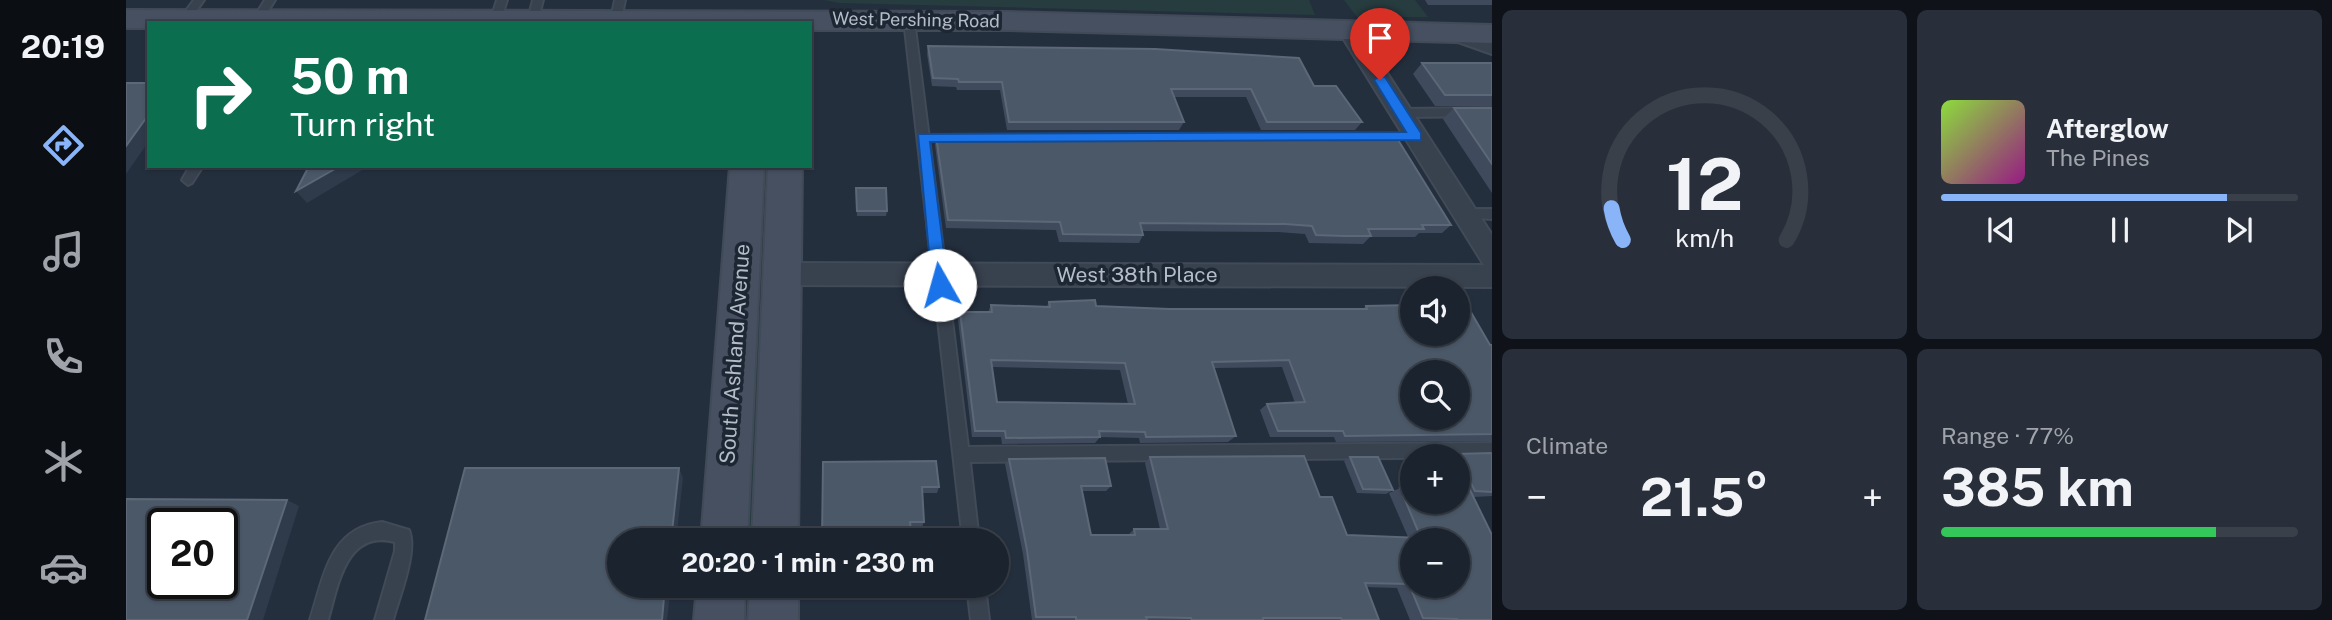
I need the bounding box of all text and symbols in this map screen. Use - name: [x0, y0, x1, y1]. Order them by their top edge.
- street label: West Pershing Road: [832, 8, 1000, 31]
- pin: [1350, 8, 1410, 80]
- icon: arrive: [1361, 19, 1399, 57]
- text: 20:19: [21, 28, 105, 65]
- text: 50 m: [290, 47, 410, 105]
- icon: right: [175, 49, 266, 140]
- text: Turn right: [290, 106, 435, 143]
- text: Afterglow: [2046, 113, 2169, 144]
- icon: directions: [39, 121, 88, 170]
- text: 12: [1666, 142, 1743, 227]
- text: The Pines: [2046, 144, 2150, 171]
- icon: previous: [1982, 211, 2020, 249]
- icon: pause: [2101, 211, 2139, 249]
- icon: next: [2220, 211, 2258, 249]
- text: km/h: [1675, 223, 1734, 253]
- icon: music: [39, 227, 88, 276]
- street label: South Ashland Avenue: [714, 243, 755, 465]
- position arrow: [903, 248, 977, 322]
- street label: West 38th Place: [1056, 262, 1218, 287]
- map controls: [1400, 276, 1470, 598]
- button: sound: [1400, 276, 1470, 346]
- icon: phone: [39, 332, 88, 381]
- button: search: [1400, 360, 1470, 430]
- text: Range · 77%: [1941, 422, 2074, 449]
- text: Climate: [1526, 432, 1608, 459]
- icon: climate: [39, 437, 88, 486]
- button: +: [1400, 444, 1470, 514]
- text: 385 km: [1941, 457, 2134, 518]
- text: 21.5°: [1640, 467, 1769, 528]
- text: −: [1526, 475, 1547, 520]
- text: +: [1862, 475, 1883, 520]
- speed limit sign: 20: [147, 508, 238, 599]
- button: −: [1400, 528, 1470, 598]
- icon: car: [39, 543, 88, 592]
- text: 20:20 · 1 min · 230 m: [681, 547, 935, 578]

